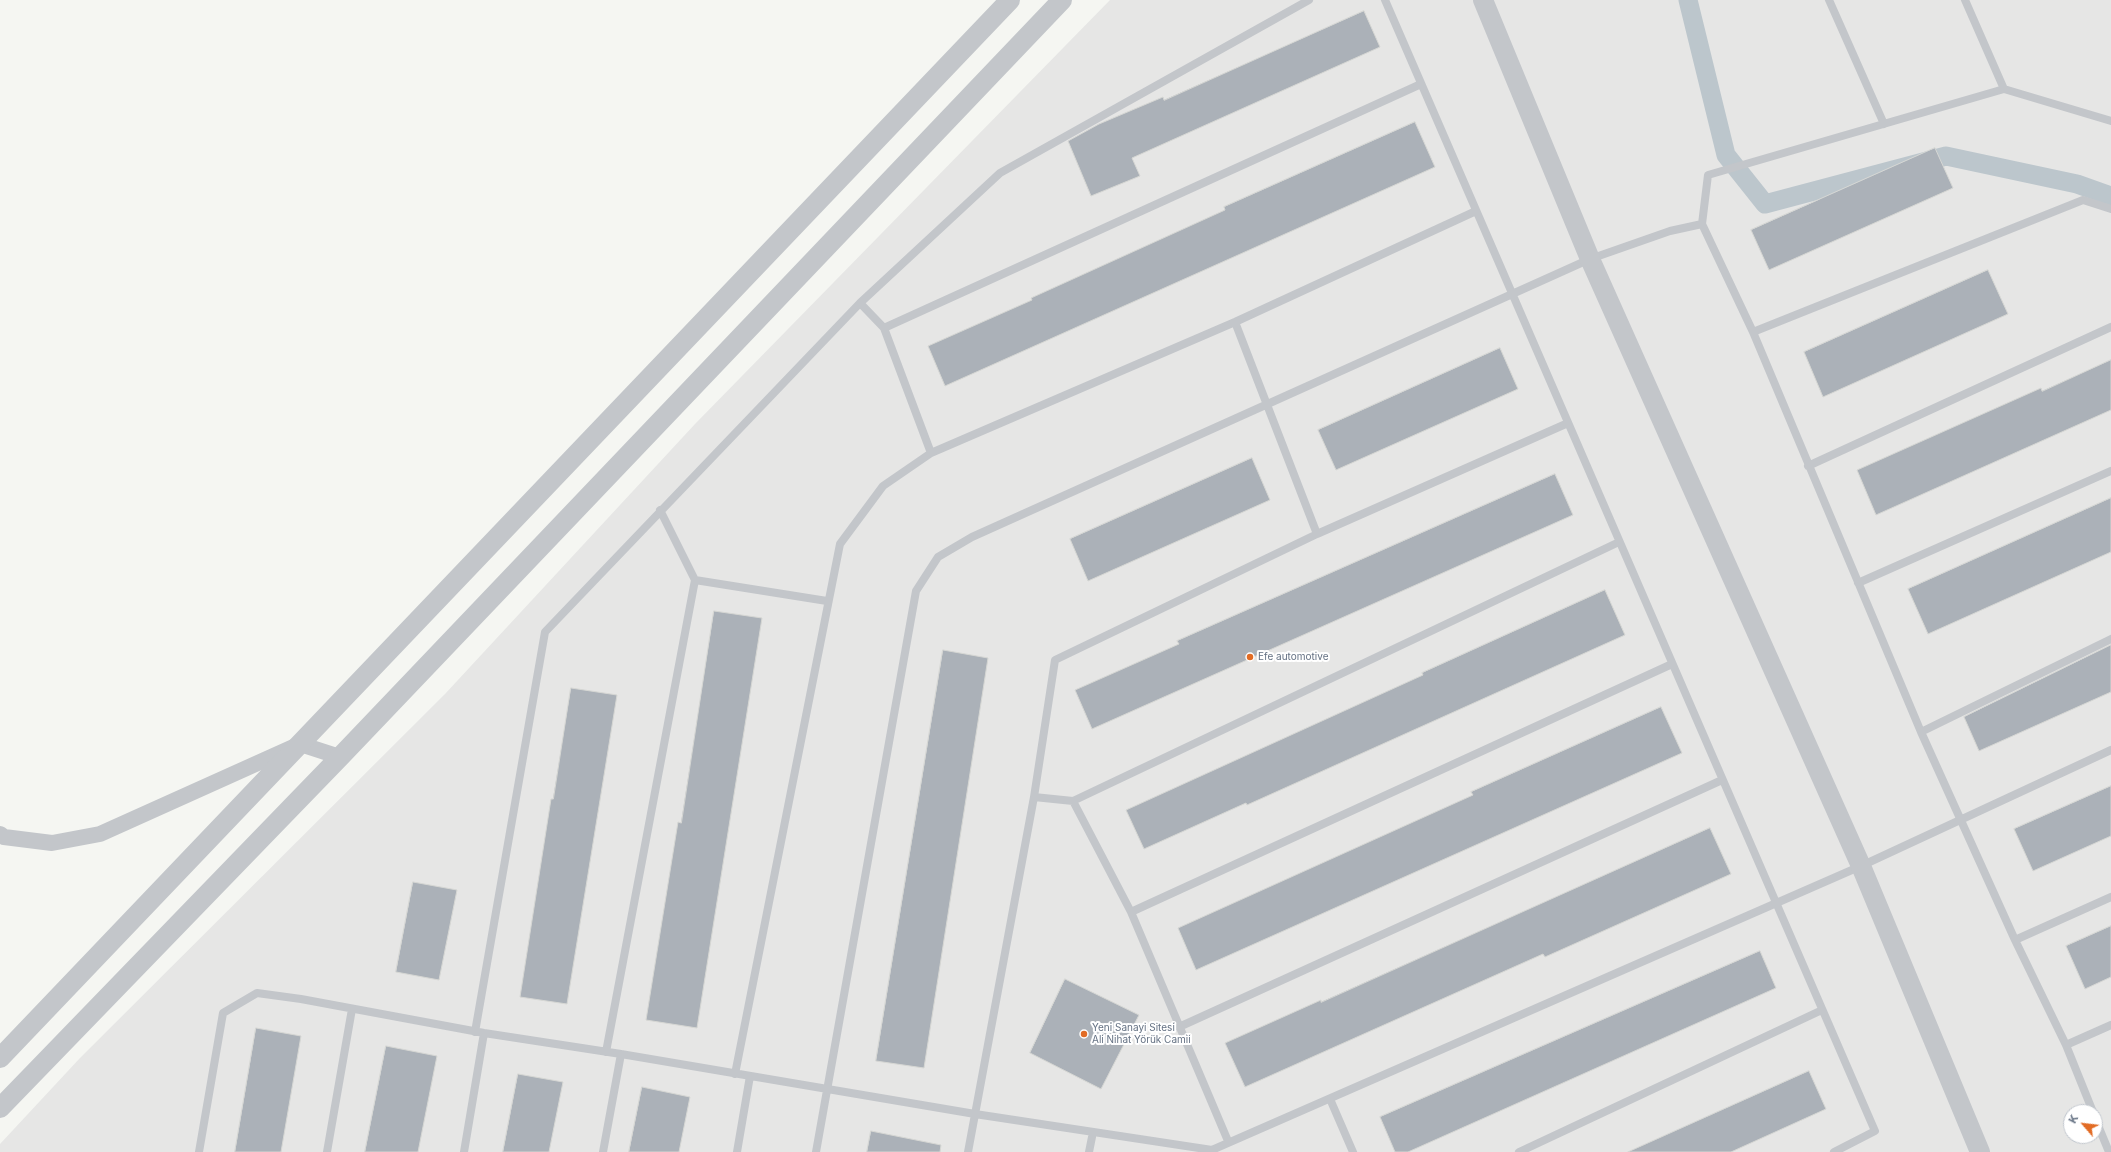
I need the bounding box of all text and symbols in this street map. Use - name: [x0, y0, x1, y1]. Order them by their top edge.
- place label: Efe automotive: [1258, 651, 1328, 663]
- marker: Efe automotive: [1245, 652, 1255, 662]
- place label: Yeni Sanayi Sitesi Ali Nihat Yörük Camii: [1092, 1022, 1191, 1046]
- marker: Yeni Sanayi Sitesi Ali Nihat Yörük Camii: [1079, 1029, 1089, 1039]
- north arrow: [2063, 1104, 2103, 1144]
- text: K: [2065, 1112, 2081, 1126]

